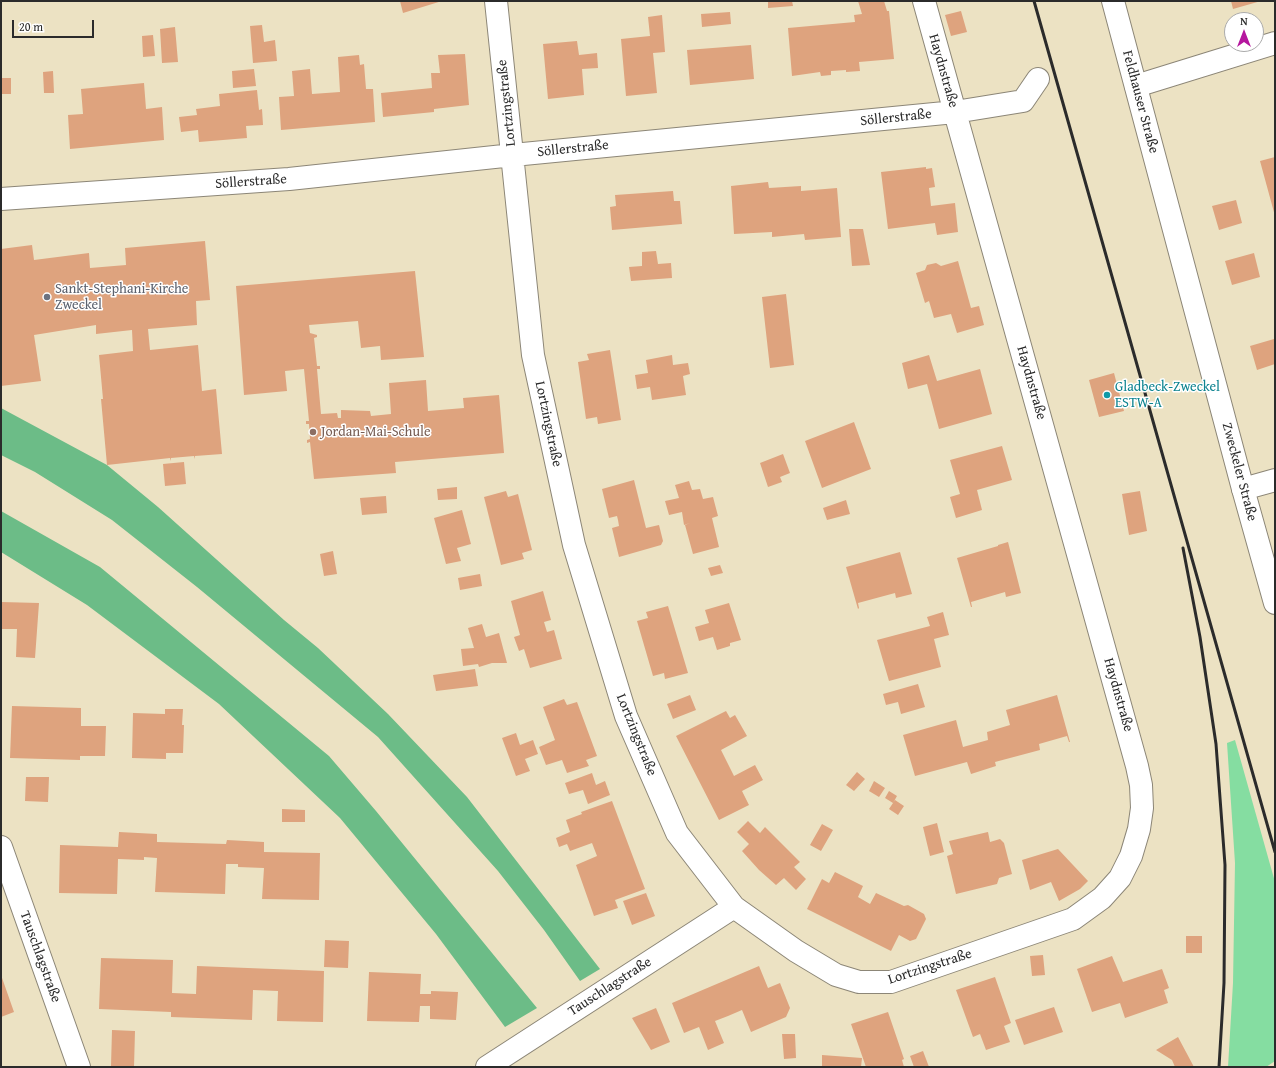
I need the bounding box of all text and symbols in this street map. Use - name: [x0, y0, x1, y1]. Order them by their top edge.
- scale bar: [14, 12, 96, 38]
- north arrow: [1224, 12, 1264, 52]
- text: N: [1240, 13, 1248, 29]
- text: 20 m: [19, 18, 43, 35]
- street label: Haydnstraße: [924, 32, 962, 110]
- street label: Feldhauser Straße: [1118, 49, 1162, 155]
- street label: Lortzingstraße: [494, 59, 520, 147]
- street label: Söllerstraße: [859, 106, 933, 130]
- street label: Söllerstraße: [536, 137, 610, 161]
- street label: Söllerstraße: [215, 171, 287, 193]
- place label: Sankt-Stephani-Kirche Zweckel: [55, 281, 188, 314]
- marker: Sankt-Stephani-Kirche Zweckel: [42, 292, 52, 302]
- street label: Haydnstraße: [1012, 344, 1050, 422]
- place label: Gladbeck-Zweckel ESTW-A: [1115, 379, 1220, 412]
- street label: Lortzingstraße: [531, 380, 565, 468]
- marker: Gladbeck-Zweckel ESTW-A: [1102, 390, 1112, 400]
- street label: Zweckeler Straße: [1218, 421, 1260, 523]
- place label: Jordan-Mai-Schule: [321, 424, 431, 440]
- marker: Jordan-Mai-Schule: [308, 427, 318, 437]
- street label: Haydnstraße: [1099, 656, 1137, 734]
- street label: Lortzingstraße: [612, 691, 660, 779]
- street label: Tauschlagstraße: [16, 909, 64, 1005]
- street label: Lortzingstraße: [886, 946, 974, 988]
- street label: Tauschlagstraße: [565, 954, 655, 1020]

